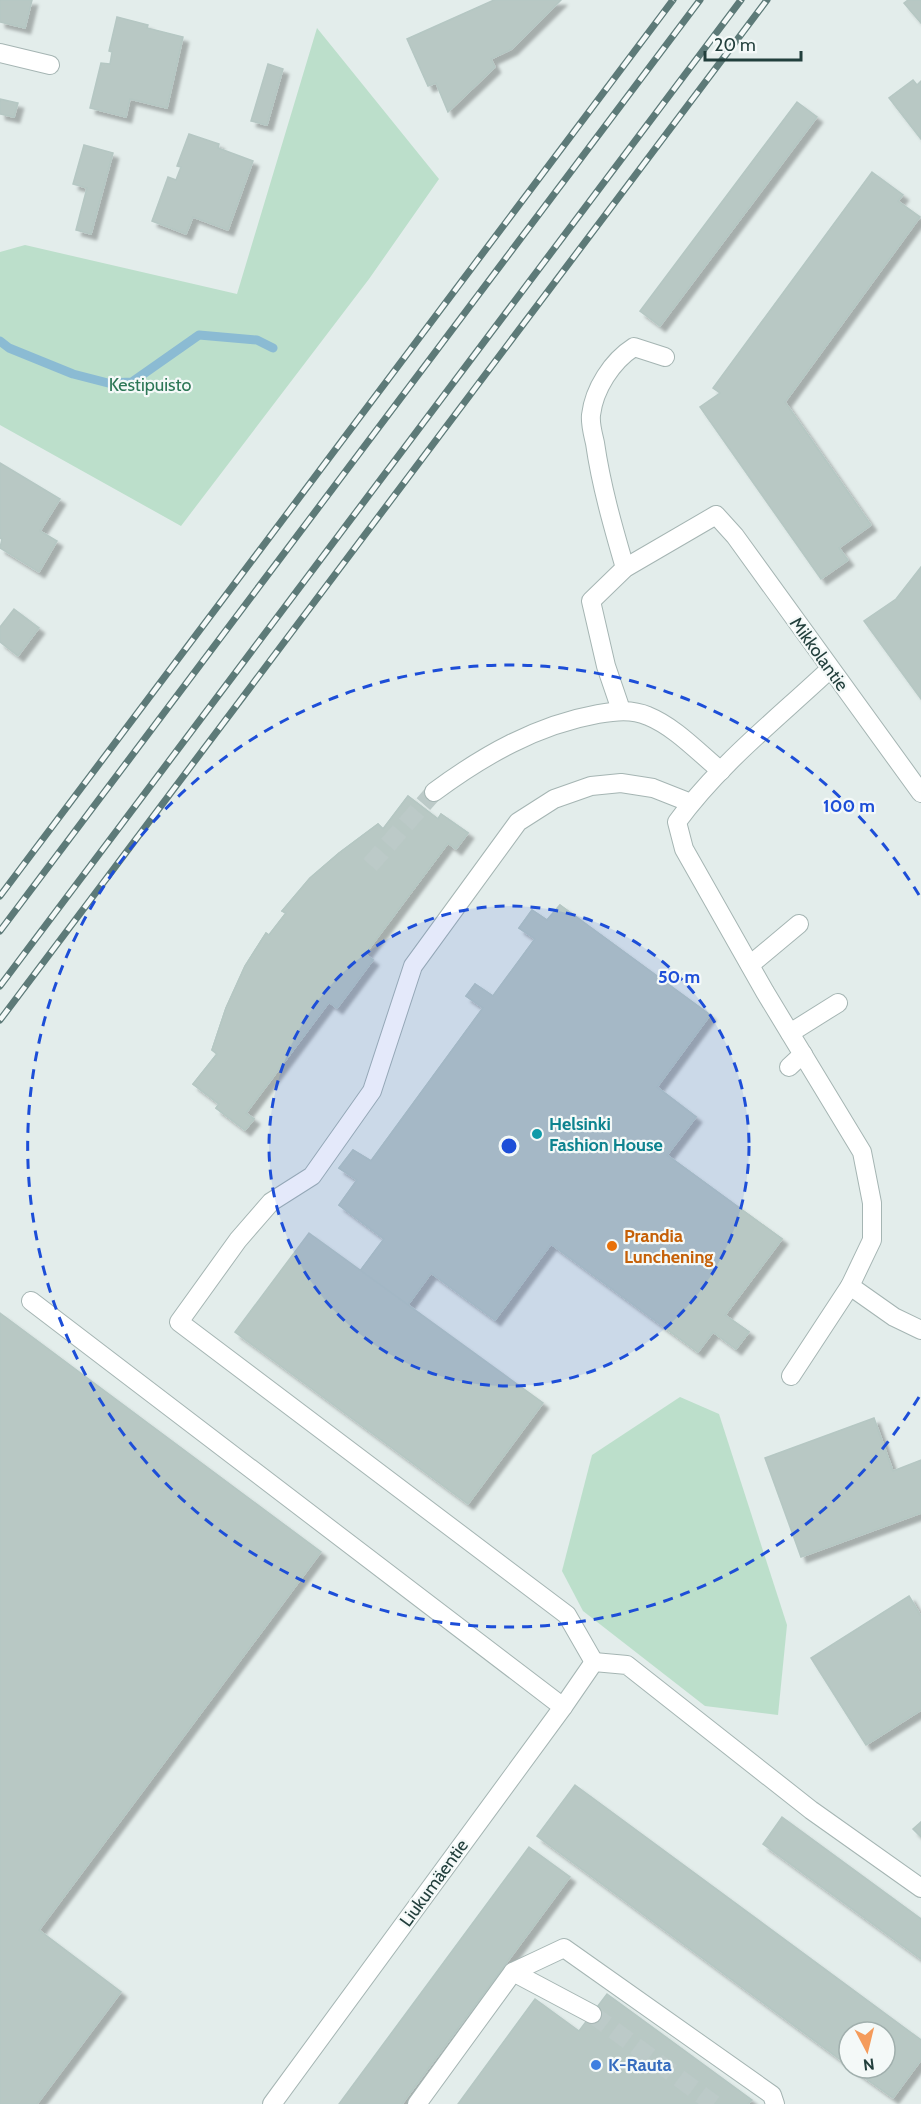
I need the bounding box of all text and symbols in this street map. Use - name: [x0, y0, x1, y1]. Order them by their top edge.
- scale bar: [705, 24, 801, 62]
- text: 20 m: [714, 34, 756, 56]
- park label: Kestipuisto: [109, 374, 191, 396]
- street label: Mikkolantie: [785, 613, 853, 695]
- text: 100 m: [823, 795, 875, 817]
- text: 50 m: [658, 966, 700, 988]
- place label: Helsinki Fashion House: [549, 1113, 663, 1156]
- marker: Helsinki Fashion House: [530, 1127, 544, 1141]
- centre of rings: [499, 1136, 519, 1156]
- place label: Prandia Lunchening: [624, 1225, 713, 1268]
- marker: Prandia Lunchening: [605, 1239, 619, 1253]
- street label: Liukumäentie: [395, 1835, 473, 1931]
- north arrow: [837, 2020, 897, 2080]
- place label: K-Rauta: [608, 2054, 672, 2076]
- text: N: [862, 2054, 876, 2075]
- marker: K-Rauta: [589, 2058, 603, 2072]

